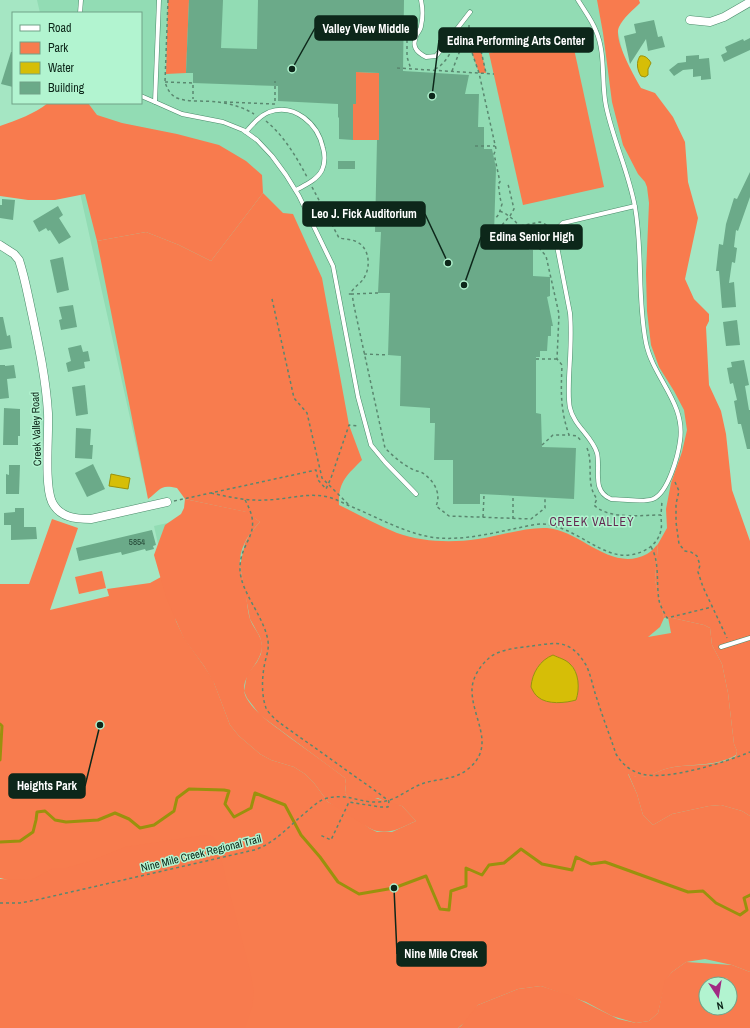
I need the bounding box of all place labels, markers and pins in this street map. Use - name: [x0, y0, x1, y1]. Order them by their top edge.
- callout: Valley View Middle: [315, 16, 417, 40]
- callout: Edina Performing Arts Center: [439, 28, 593, 52]
- callout: Leo J. Fick Auditorium: [303, 202, 425, 226]
- callout: Edina Senior High: [481, 225, 582, 249]
- callout: Heights Park: [9, 774, 85, 798]
- callout: Nine Mile Creek: [397, 942, 486, 966]

